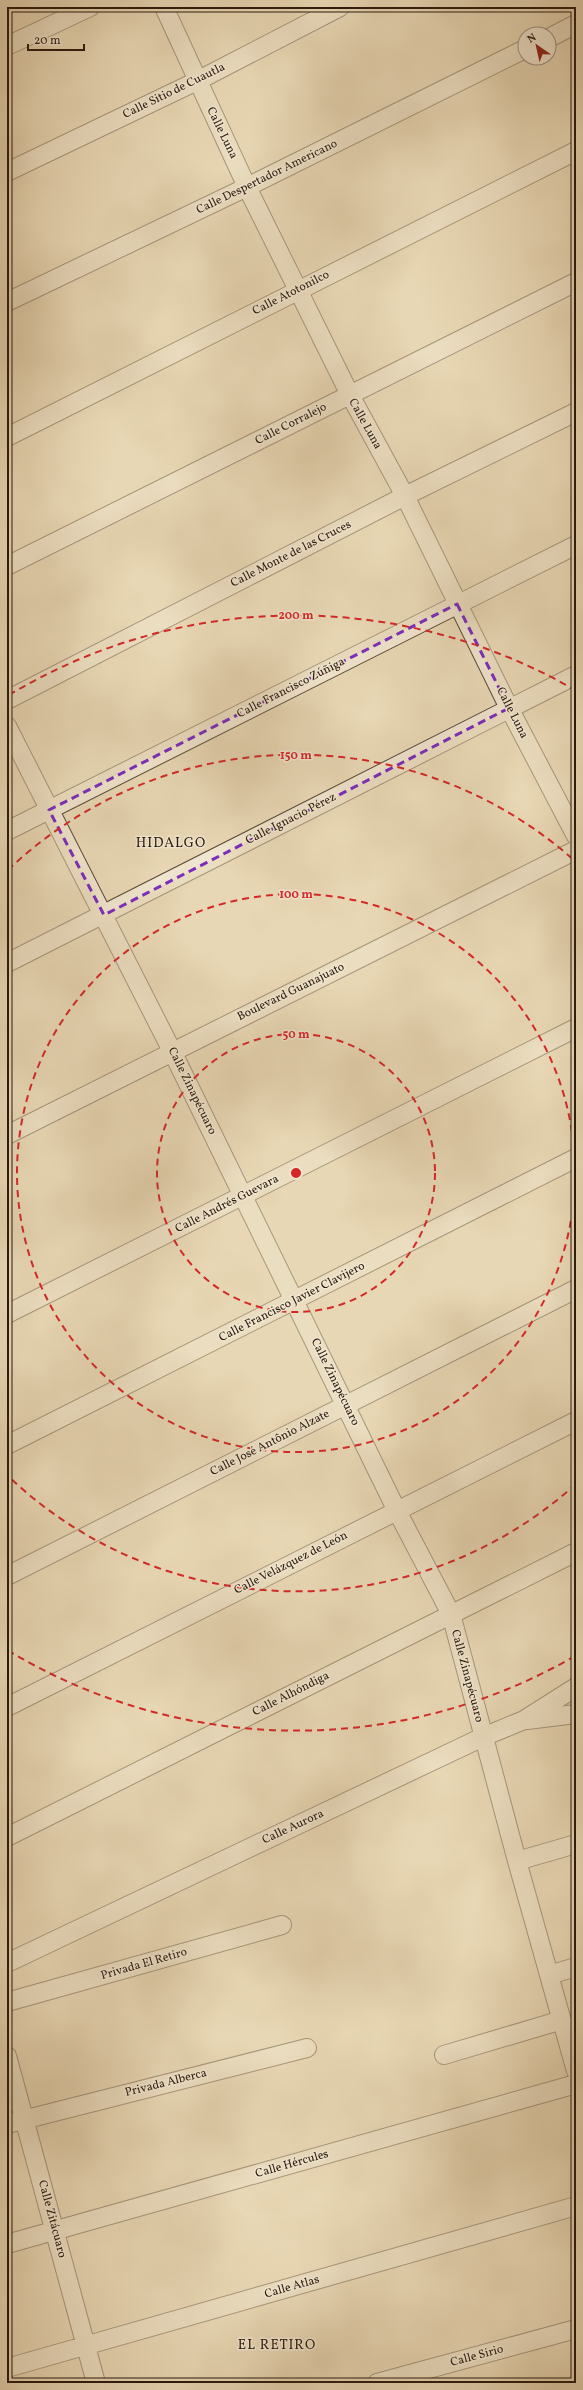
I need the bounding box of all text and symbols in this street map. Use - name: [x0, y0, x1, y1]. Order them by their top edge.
- scale bar: [28, 26, 84, 52]
- north arrow: [517, 26, 557, 66]
- text: N: [525, 30, 540, 47]
- text: 20 m: [34, 33, 61, 49]
- street label: Calle Sitio de Cuautla: [120, 59, 228, 123]
- street label: Calle Luna: [203, 104, 241, 162]
- street label: Calle Despertador Americano: [194, 136, 340, 218]
- street label: Calle Atotonilco: [250, 267, 332, 319]
- street label: Calle Luna: [344, 396, 386, 452]
- street label: Calle Corralejo: [252, 399, 330, 449]
- street label: Calle Monte de las Cruces: [228, 517, 354, 591]
- text: 200 m: [278, 608, 314, 624]
- street label: Calle Francisco Zúñiga: [234, 654, 348, 722]
- street label: Calle Luna: [492, 685, 532, 741]
- text: 150 m: [280, 748, 312, 764]
- street label: Calle Ignacio Pérez: [243, 789, 339, 849]
- district label: HIDALGO: [136, 834, 206, 853]
- text: 100 m: [279, 887, 313, 903]
- street label: Boulevard Guanajuato: [235, 959, 347, 1025]
- text: 50 m: [282, 1027, 310, 1043]
- street label: Calle Zinapécuaro: [164, 1045, 220, 1137]
- centre of rings: [289, 1166, 303, 1180]
- street label: Calle Andrés Guevara: [173, 1171, 281, 1237]
- street label: Calle Francisco Javier Clavijero: [216, 1258, 368, 1346]
- street label: Calle Zinapécuaro: [307, 1336, 363, 1428]
- street label: Calle José Antônio Alzate: [208, 1406, 333, 1480]
- street label: Calle Velázquez de León: [232, 1527, 350, 1599]
- street label: Calle Zinapécuaro: [447, 1628, 487, 1724]
- street label: Calle Alhóndiga: [250, 1668, 332, 1720]
- street label: Calle Aurora: [259, 1806, 327, 1848]
- street label: Privada El Retiro: [99, 1944, 189, 1984]
- street label: Privada Alberca: [123, 2065, 209, 2101]
- street label: Calle Hércules: [254, 2146, 330, 2182]
- street label: Calle Zitácuaro: [34, 2178, 70, 2260]
- street label: Calle Atlas: [263, 2272, 321, 2302]
- district label: EL RETIRO: [238, 2336, 316, 2355]
- street label: Calle Sirio: [449, 2341, 505, 2371]

